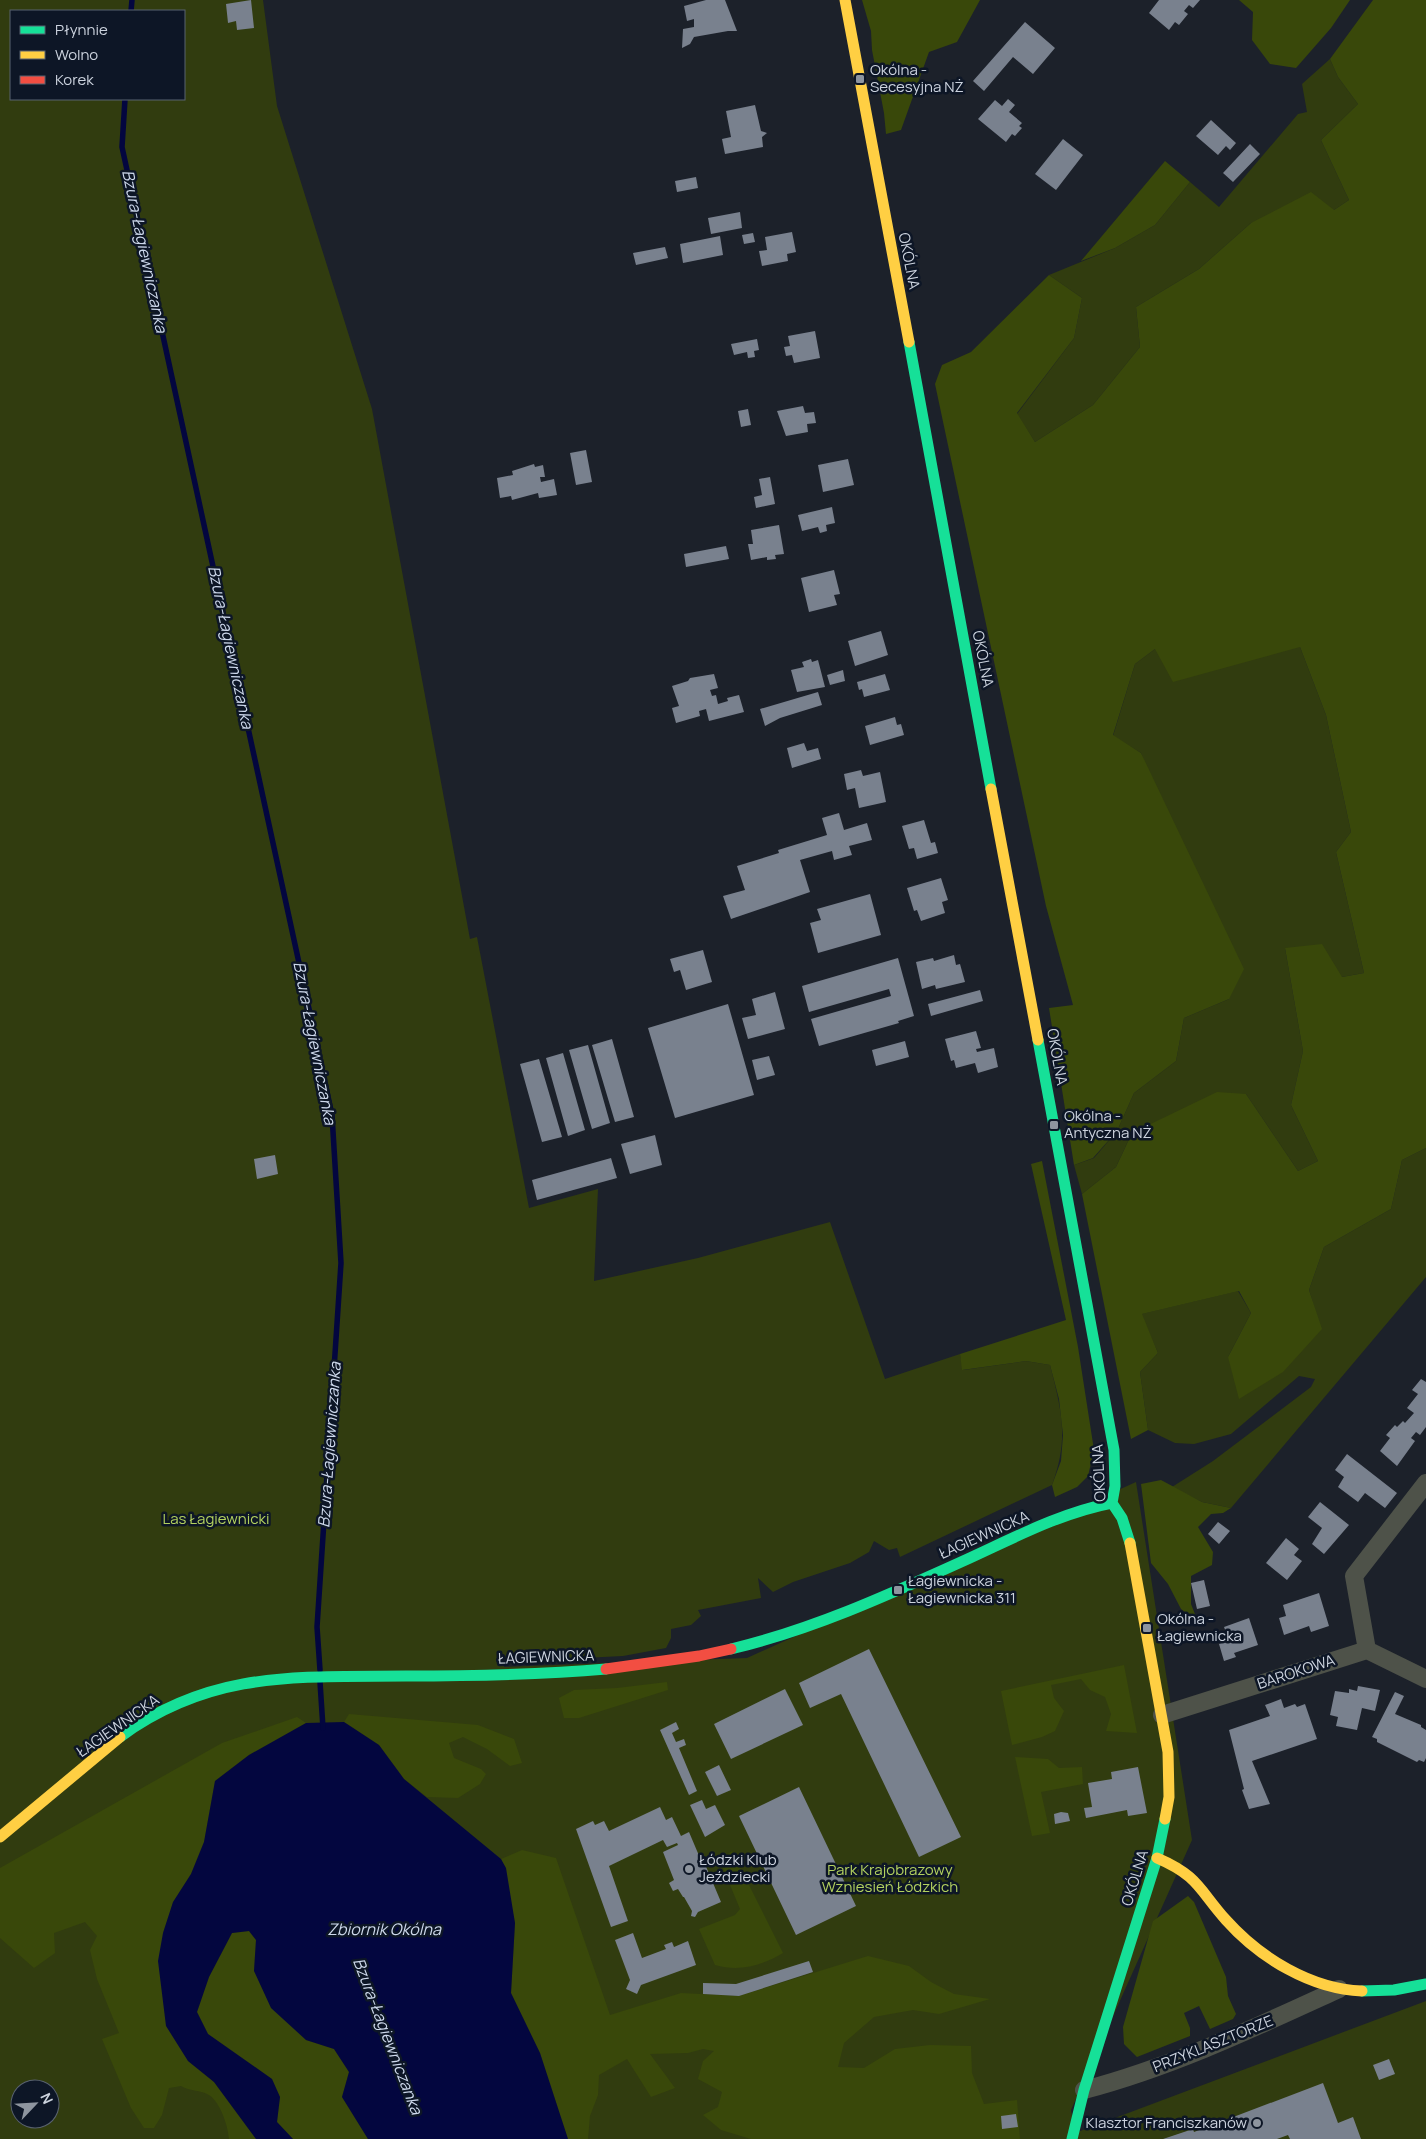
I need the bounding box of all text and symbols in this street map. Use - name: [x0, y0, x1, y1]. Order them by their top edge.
- legend: [10, 10, 185, 100]
- text: Płynnie: [55, 19, 108, 40]
- text: Wolno: [55, 44, 98, 65]
- place label: Okólna - Secesyjna NŻ: [870, 59, 964, 97]
- text: Korek: [55, 69, 94, 90]
- marker: Okólna - Secesyjna NŻ: [854, 73, 866, 85]
- water label: Bzura-Łagiewniczanka: [117, 168, 173, 335]
- street label: OKÓLNA: [894, 231, 925, 292]
- water label: Bzura-Łagiewniczanka: [203, 564, 259, 731]
- street label: OKÓLNA: [968, 629, 999, 690]
- water label: Bzura-Łagiewniczanka: [288, 960, 342, 1128]
- street label: OKÓLNA: [1042, 1027, 1073, 1088]
- place label: Okólna - Antyczna NŻ: [1064, 1105, 1152, 1143]
- marker: Okólna - Antyczna NŻ: [1048, 1119, 1060, 1131]
- water label: Bzura-Łagiewniczanka: [312, 1360, 346, 1528]
- street label: OKÓLNA: [1086, 1443, 1110, 1502]
- street label: ŁAGIEWNICKA: [935, 1505, 1033, 1564]
- park label: Las Łagiewnicki: [163, 1508, 269, 1529]
- place label: Łagiewnicka - Łagiewnicka 311: [908, 1570, 1016, 1608]
- marker: Łagiewnicka - Łagiewnicka 311: [892, 1584, 904, 1596]
- place label: Okólna - Łagiewnicka: [1157, 1608, 1242, 1646]
- marker: Okólna - Łagiewnicka: [1141, 1622, 1153, 1634]
- street label: ŁAGIEWNICKA: [497, 1644, 595, 1669]
- street label: BAROKOWA: [1254, 1649, 1338, 1694]
- street label: ŁAGIEWNICKA: [72, 1689, 164, 1762]
- street label: OKÓLNA: [1116, 1847, 1153, 1908]
- place label: Łódzki Klub Jeździecki: [699, 1849, 777, 1887]
- park label: Park Krajobrazowy Wzniesień Łódzkich: [822, 1859, 958, 1897]
- marker: Łódzki Klub Jeździecki: [683, 1863, 695, 1875]
- water label: Zbiornik Okólna: [327, 1918, 442, 1940]
- water label: Bzura-Łagiewniczanka: [348, 1955, 428, 2118]
- street label: PRZYKLASZTORZE: [1150, 2010, 1276, 2077]
- north arrow: [10, 2079, 60, 2129]
- text: N: [36, 2090, 58, 2107]
- place label: Klasztor Franciszkanów: [1085, 2112, 1247, 2133]
- marker: Klasztor Franciszkanów: [1251, 2117, 1263, 2129]

